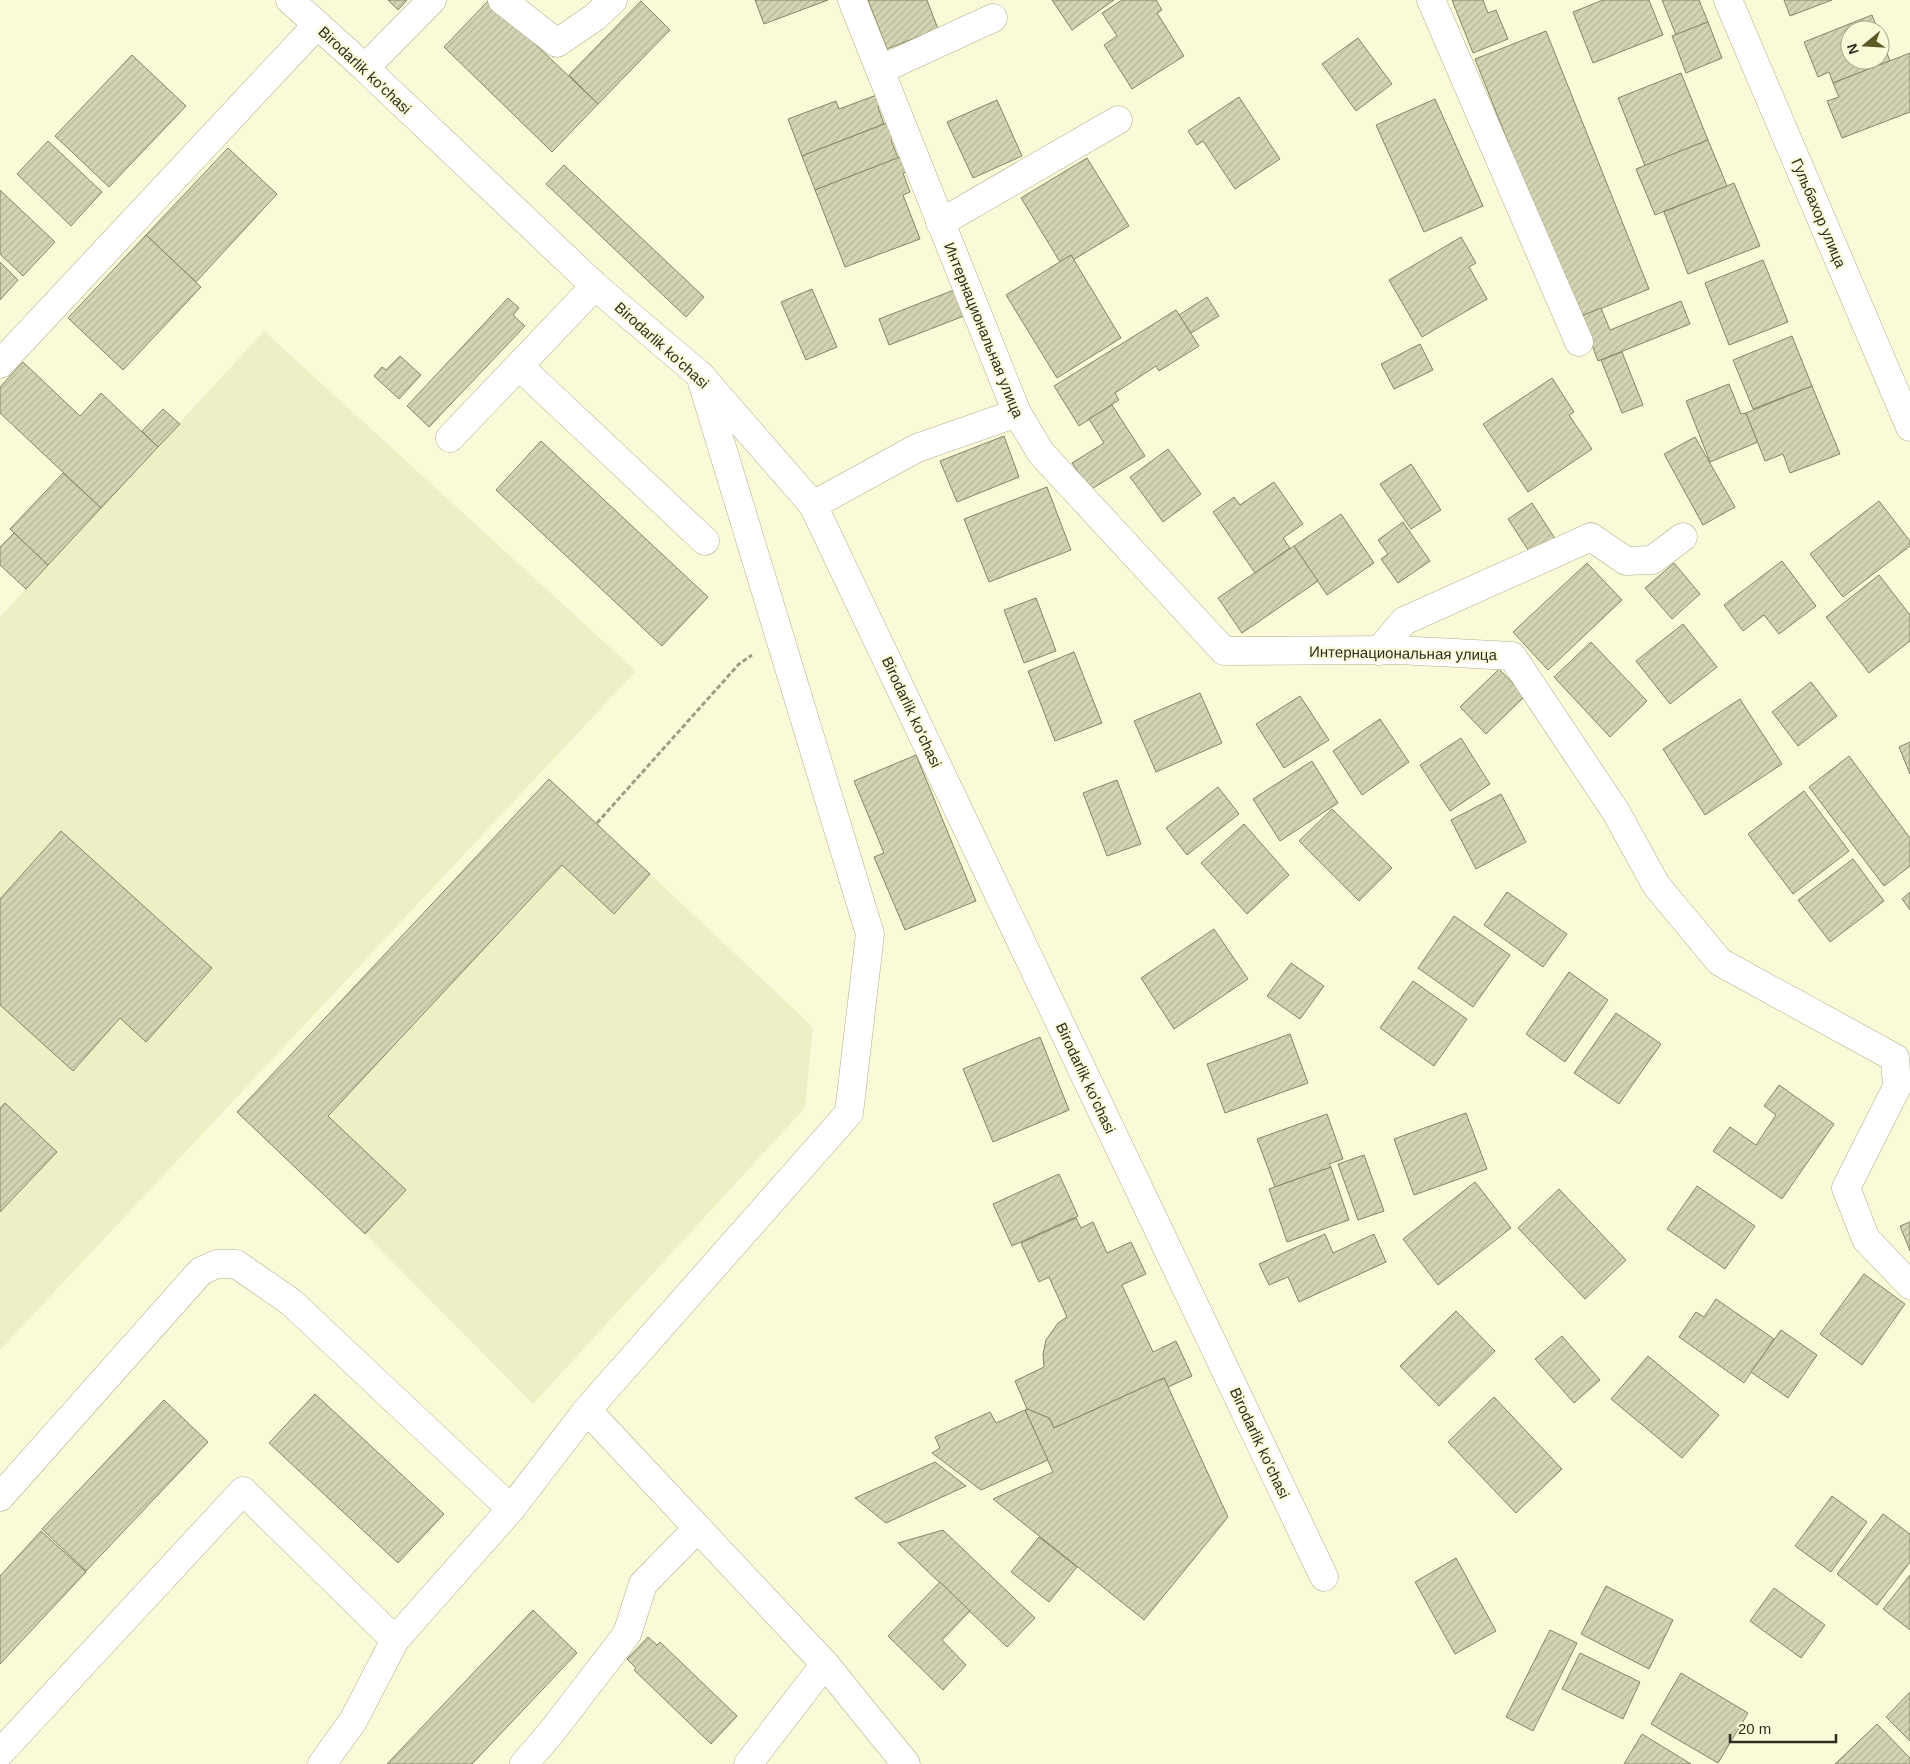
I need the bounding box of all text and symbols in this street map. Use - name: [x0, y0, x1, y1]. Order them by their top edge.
- north arrow: [1840, 20, 1890, 70]
- street label: Birodarlik ko'chasi: [315, 23, 415, 117]
- text: N: [1843, 42, 1862, 56]
- street label: Гульбахор улица: [1788, 156, 1850, 271]
- street label: Интернациональная улица: [941, 240, 1027, 421]
- street label: Birodarlik ko'chasi: [612, 298, 712, 392]
- street label: Интернациональная улица: [1309, 643, 1498, 663]
- street label: Birodarlik ko'chasi: [879, 654, 945, 770]
- street label: Birodarlik ko'chasi: [1053, 1020, 1119, 1136]
- street label: Birodarlik ko'chasi: [1227, 1385, 1293, 1501]
- scale bar: [1730, 1712, 1836, 1744]
- text: 20 m: [1738, 1720, 1771, 1737]

